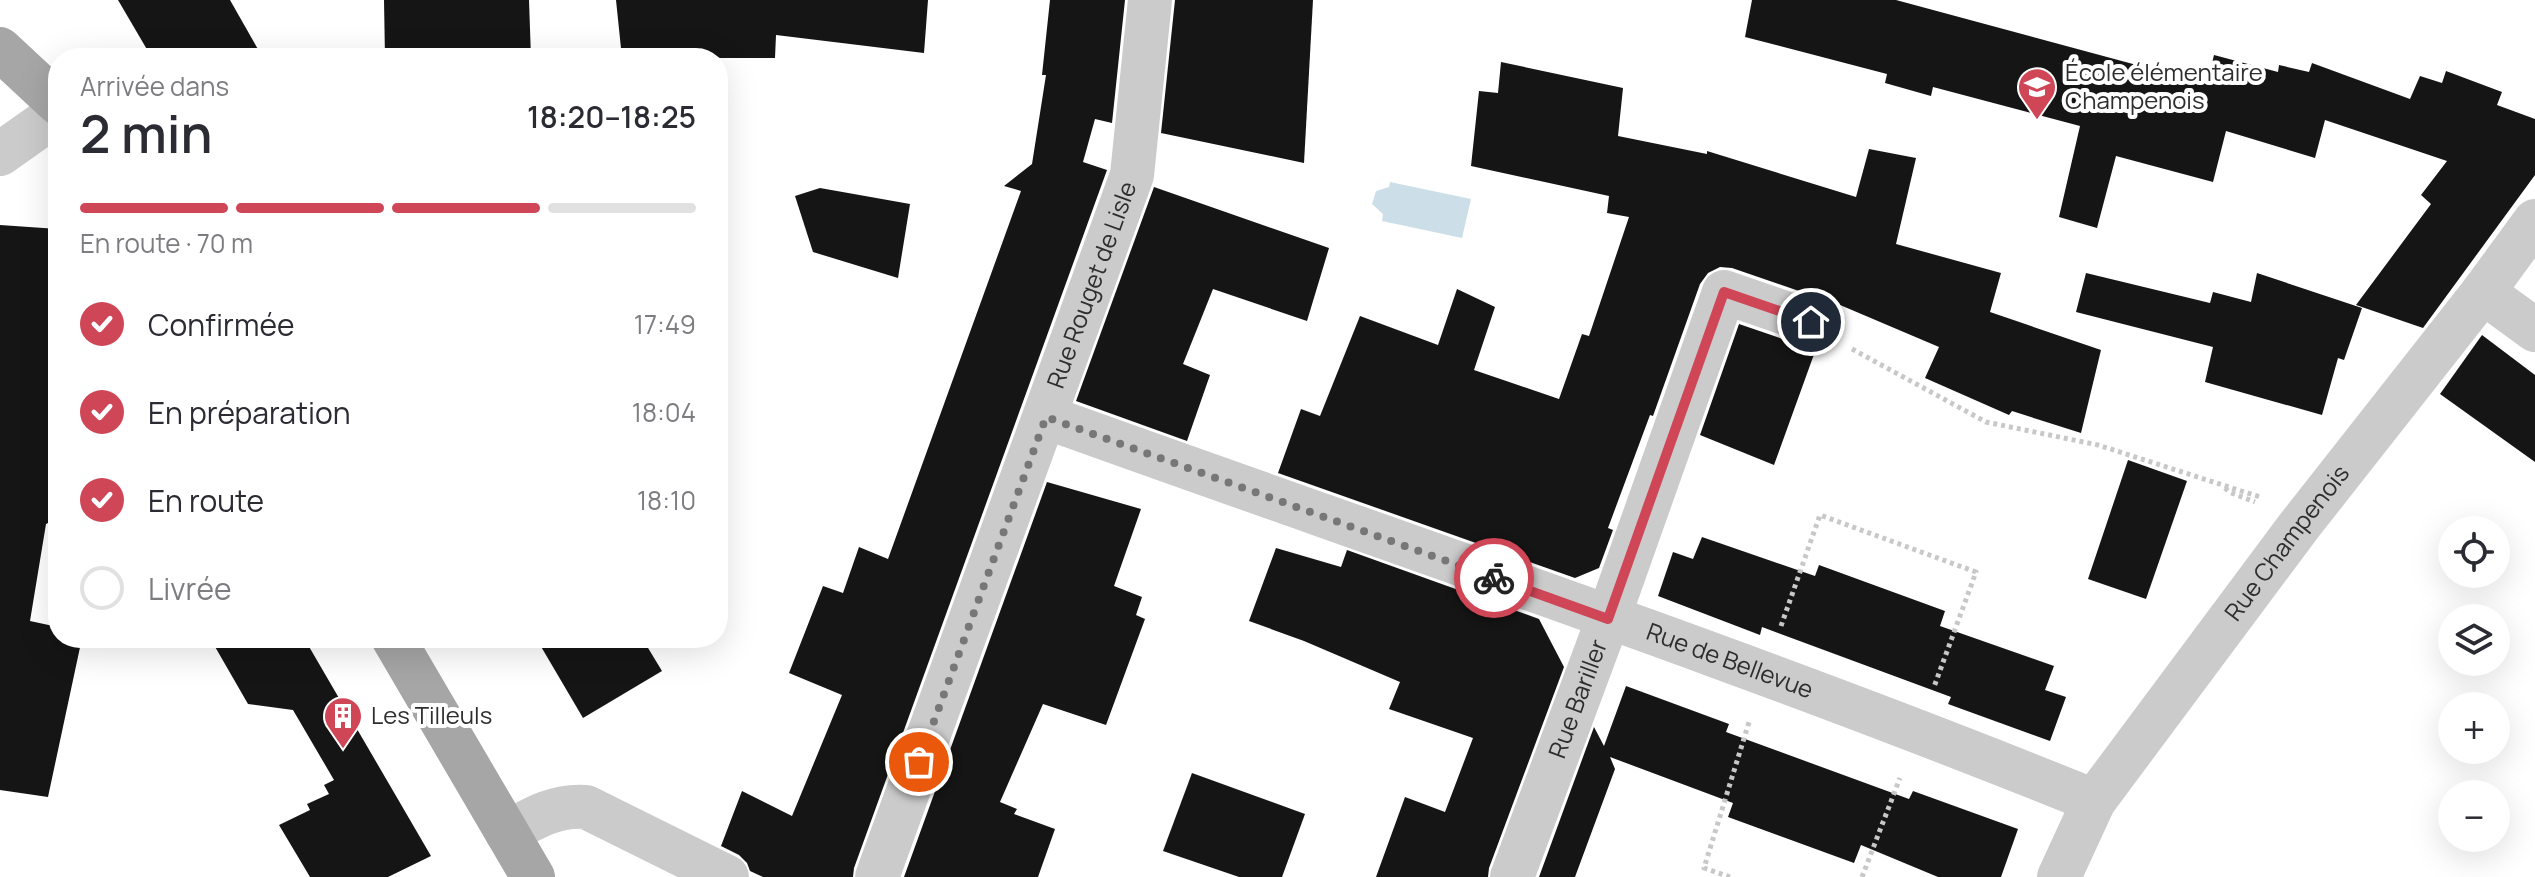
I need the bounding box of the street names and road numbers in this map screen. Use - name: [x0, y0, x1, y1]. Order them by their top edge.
- street label: Rue Rouget de Lisle: [1038, 176, 1143, 392]
- street label: Rue Champenois: [2216, 457, 2356, 627]
- street label: Rue de Bellevue: [1642, 614, 1818, 705]
- street label: Rue Bariller: [1540, 634, 1614, 762]

